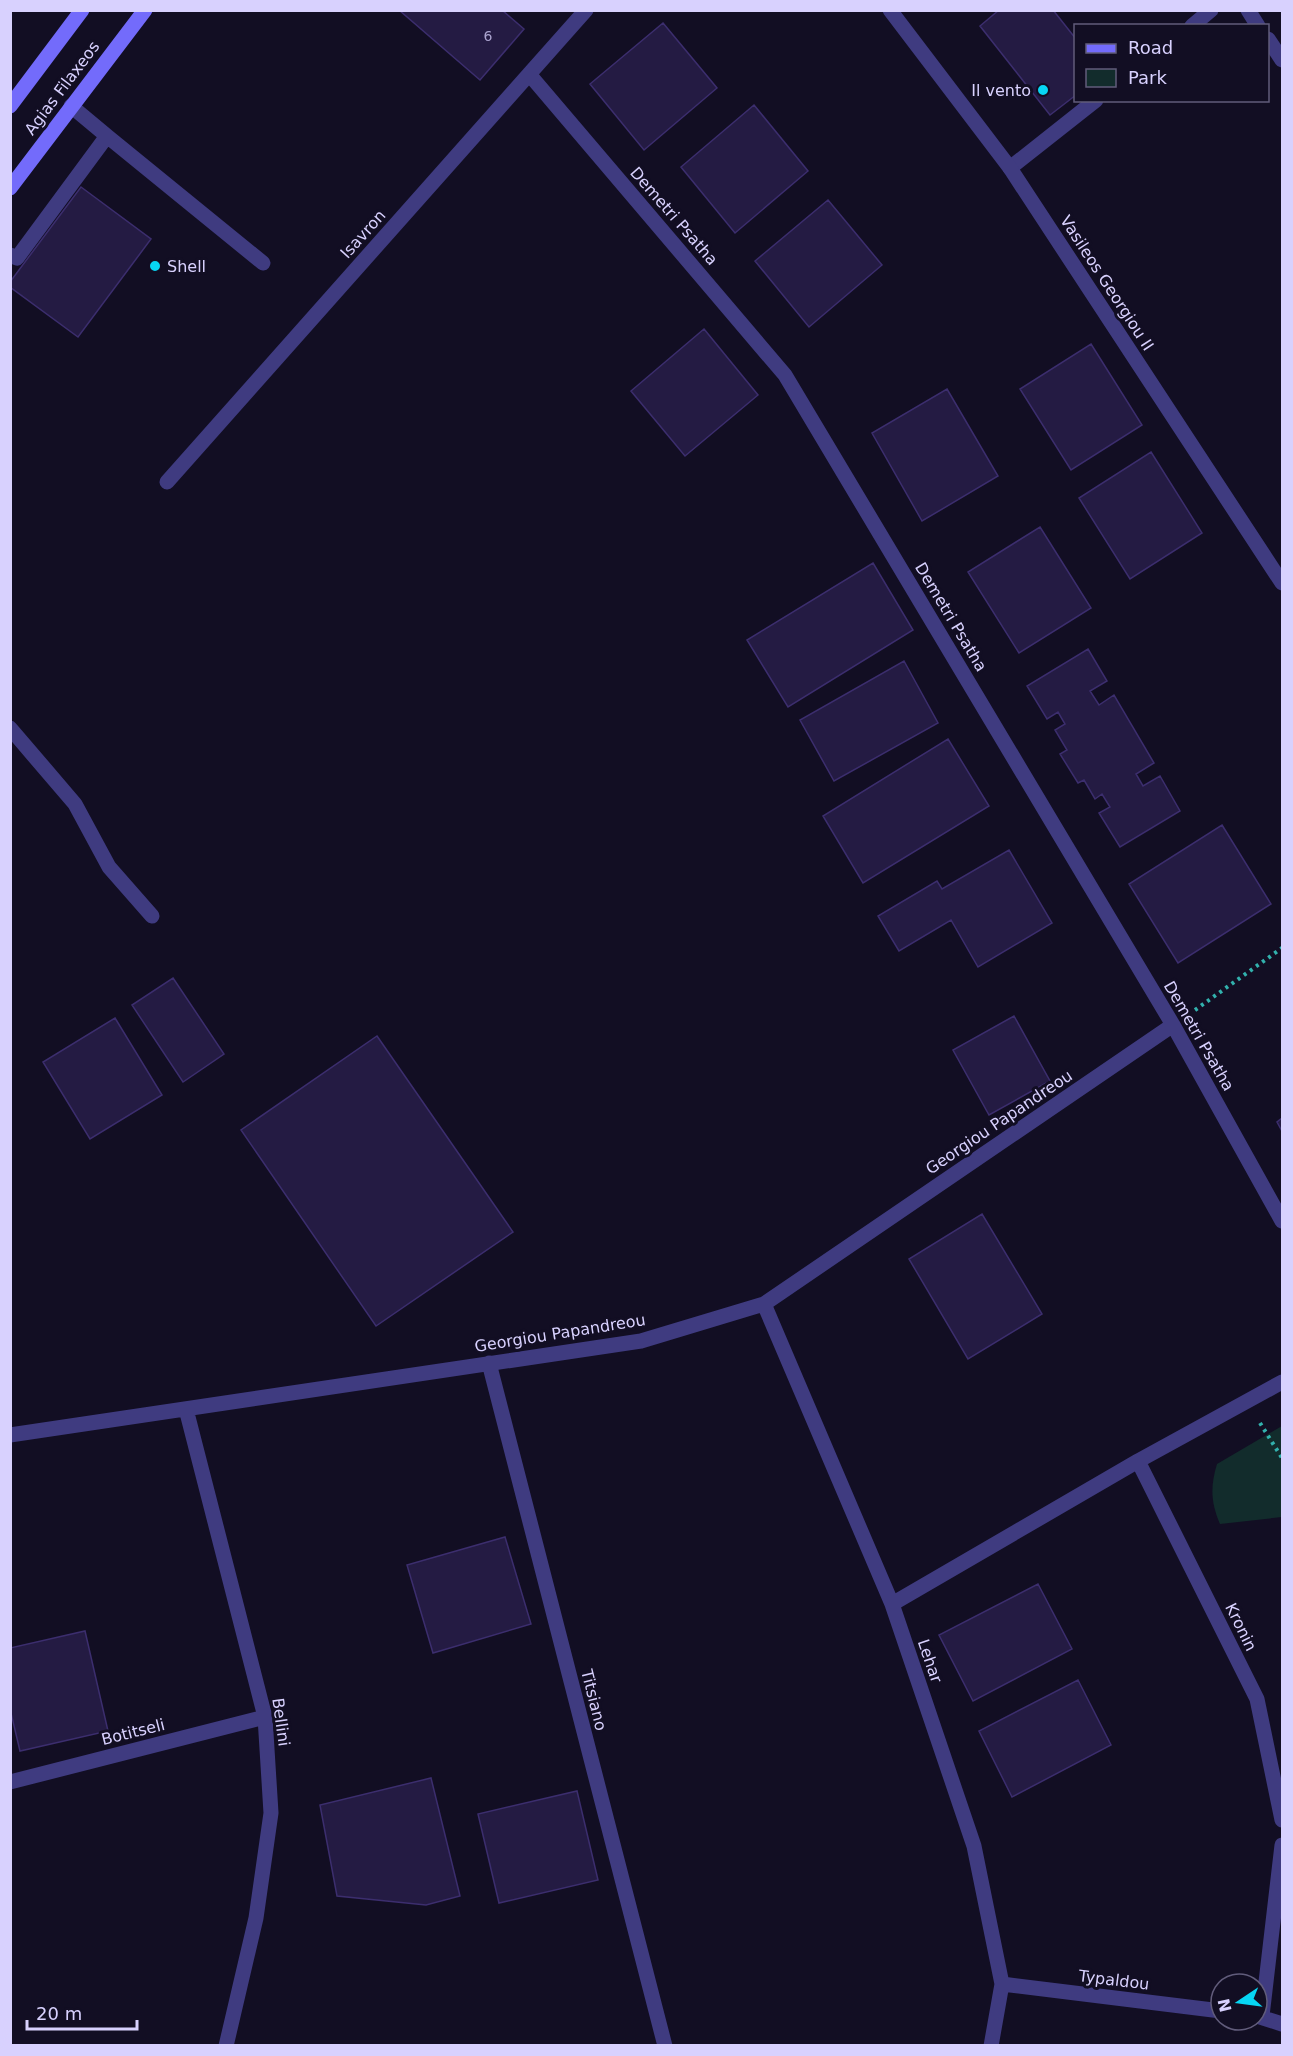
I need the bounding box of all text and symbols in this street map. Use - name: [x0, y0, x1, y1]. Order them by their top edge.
- legend: [1074, 24, 1269, 102]
- house number: 6: [484, 28, 493, 44]
- street label: Agias Filaxeos: [21, 37, 103, 139]
- text: Road: [1128, 37, 1173, 58]
- text: Park: [1128, 67, 1167, 88]
- place label: Il vento: [971, 81, 1031, 100]
- marker: Il vento: [1036, 83, 1050, 97]
- street label: Demetri Psatha: [626, 163, 722, 269]
- street label: Isavron: [336, 206, 390, 262]
- street label: Vasileos Georgiou II: [1056, 212, 1158, 354]
- place label: Shell: [167, 257, 206, 276]
- marker: Shell: [148, 259, 162, 273]
- street label: Demetri Psatha: [911, 559, 991, 675]
- street label: Demetri Psatha: [1160, 978, 1238, 1094]
- street label: Georgiou Papandreou: [922, 1066, 1076, 1178]
- street label: Georgiou Papandreou: [473, 1310, 647, 1356]
- street label: Kronin: [1221, 1600, 1261, 1654]
- street label: Lehar: [914, 1637, 946, 1686]
- street label: Titsiano: [577, 1666, 611, 1733]
- street label: Bellini: [268, 1697, 294, 1747]
- street label: Botitseli: [99, 1715, 167, 1749]
- street label: Typaldou: [1076, 1966, 1151, 1994]
- north arrow: [1209, 1972, 1269, 2032]
- scale bar: [27, 1993, 136, 2031]
- text: N: [1214, 1997, 1236, 2014]
- text: 20 m: [36, 2003, 82, 2024]

